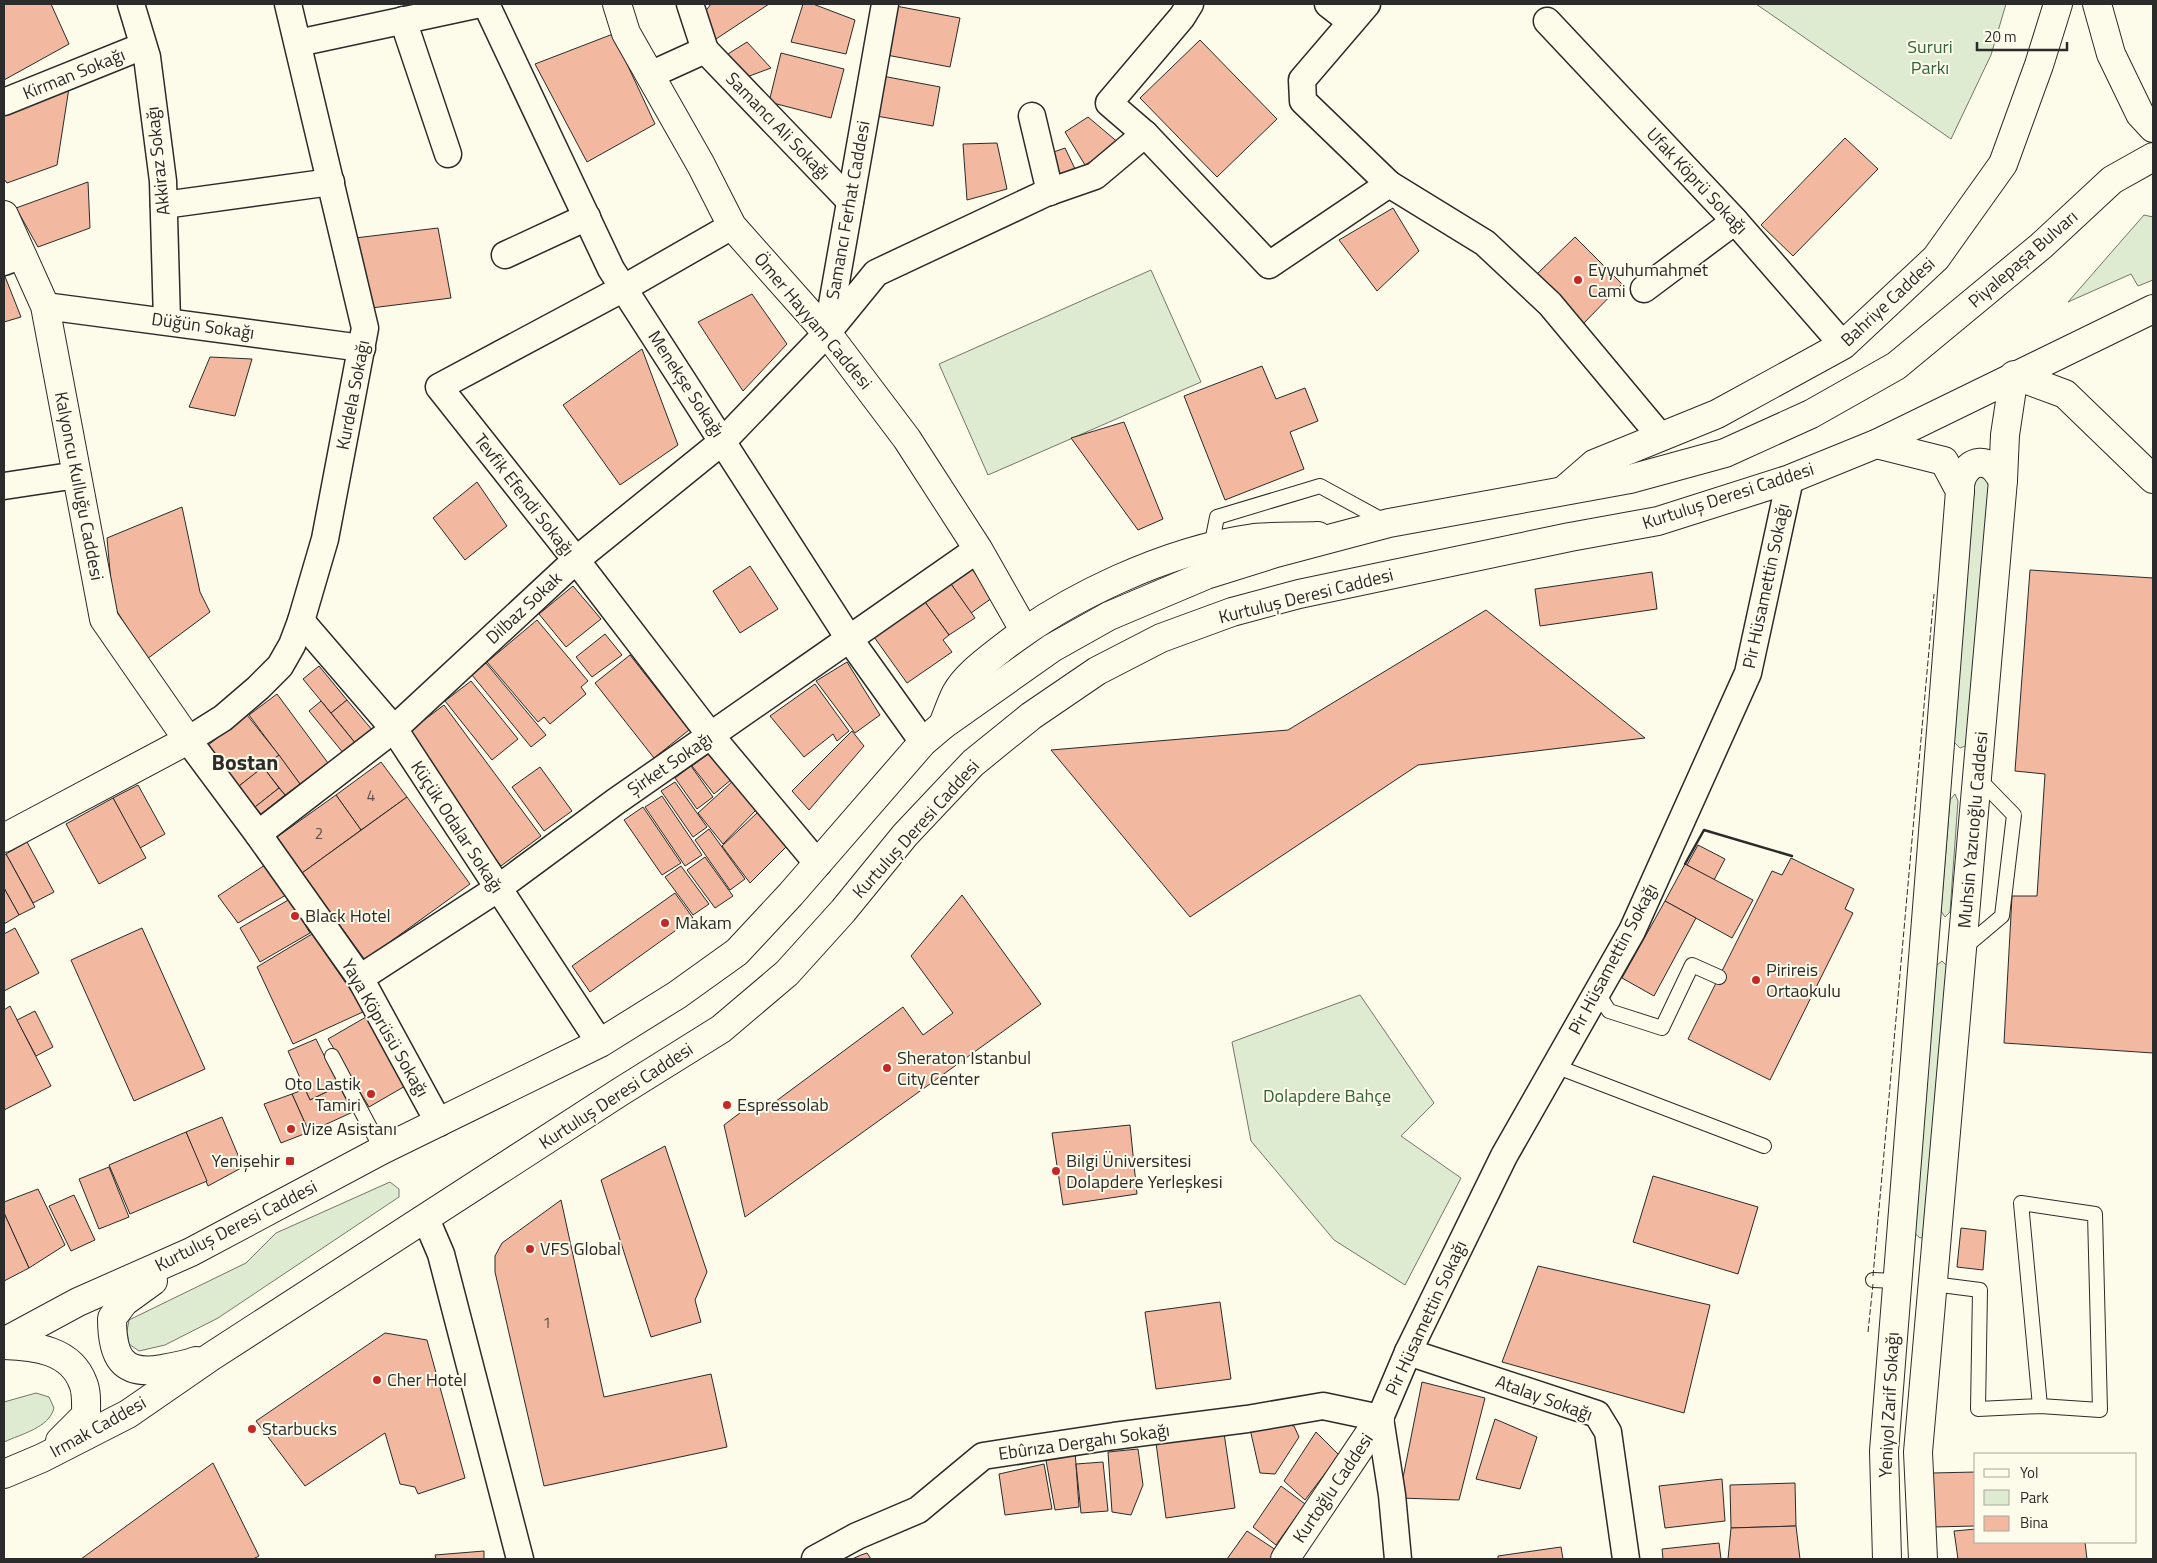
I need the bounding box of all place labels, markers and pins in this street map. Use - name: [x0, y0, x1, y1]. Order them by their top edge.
- place label: Eyyuhumahmet Cami: [1588, 256, 1709, 304]
- marker: Eyyuhumahmet Cami: [1572, 274, 1584, 286]
- place label: Black Hotel: [305, 902, 391, 929]
- place label: Makam: [675, 909, 732, 936]
- marker: Black Hotel: [289, 910, 301, 922]
- marker: Makam: [659, 917, 671, 929]
- place label: Pirireis Ortaokulu: [1766, 956, 1841, 1004]
- marker: Pirireis Ortaokulu: [1750, 974, 1762, 986]
- place label: Sheraton Istanbul City Center: [897, 1044, 1031, 1092]
- marker: Sheraton Istanbul City Center: [881, 1062, 893, 1074]
- place label: Oto Lastik Tamiri: [284, 1070, 361, 1118]
- marker: Oto Lastik Tamiri: [365, 1088, 377, 1100]
- place label: Espressolab: [737, 1091, 829, 1118]
- marker: Espressolab: [721, 1099, 733, 1111]
- place label: Vize Asistanı: [301, 1115, 397, 1142]
- marker: Vize Asistanı: [285, 1123, 297, 1135]
- place label: Yenişehir: [212, 1147, 280, 1174]
- place label: Bilgi Üniversitesi Dolapdere Yerleşkesi: [1066, 1147, 1223, 1195]
- marker: Yenişehir: [284, 1155, 296, 1167]
- marker: Bilgi Üniversitesi Dolapdere Yerleşkesi: [1050, 1165, 1062, 1177]
- place label: VFS Global: [540, 1235, 621, 1262]
- marker: VFS Global: [524, 1243, 536, 1255]
- place label: Cher Hotel: [387, 1366, 467, 1393]
- marker: Cher Hotel: [371, 1374, 383, 1386]
- place label: Starbucks: [262, 1415, 337, 1442]
- marker: Starbucks: [246, 1423, 258, 1435]

